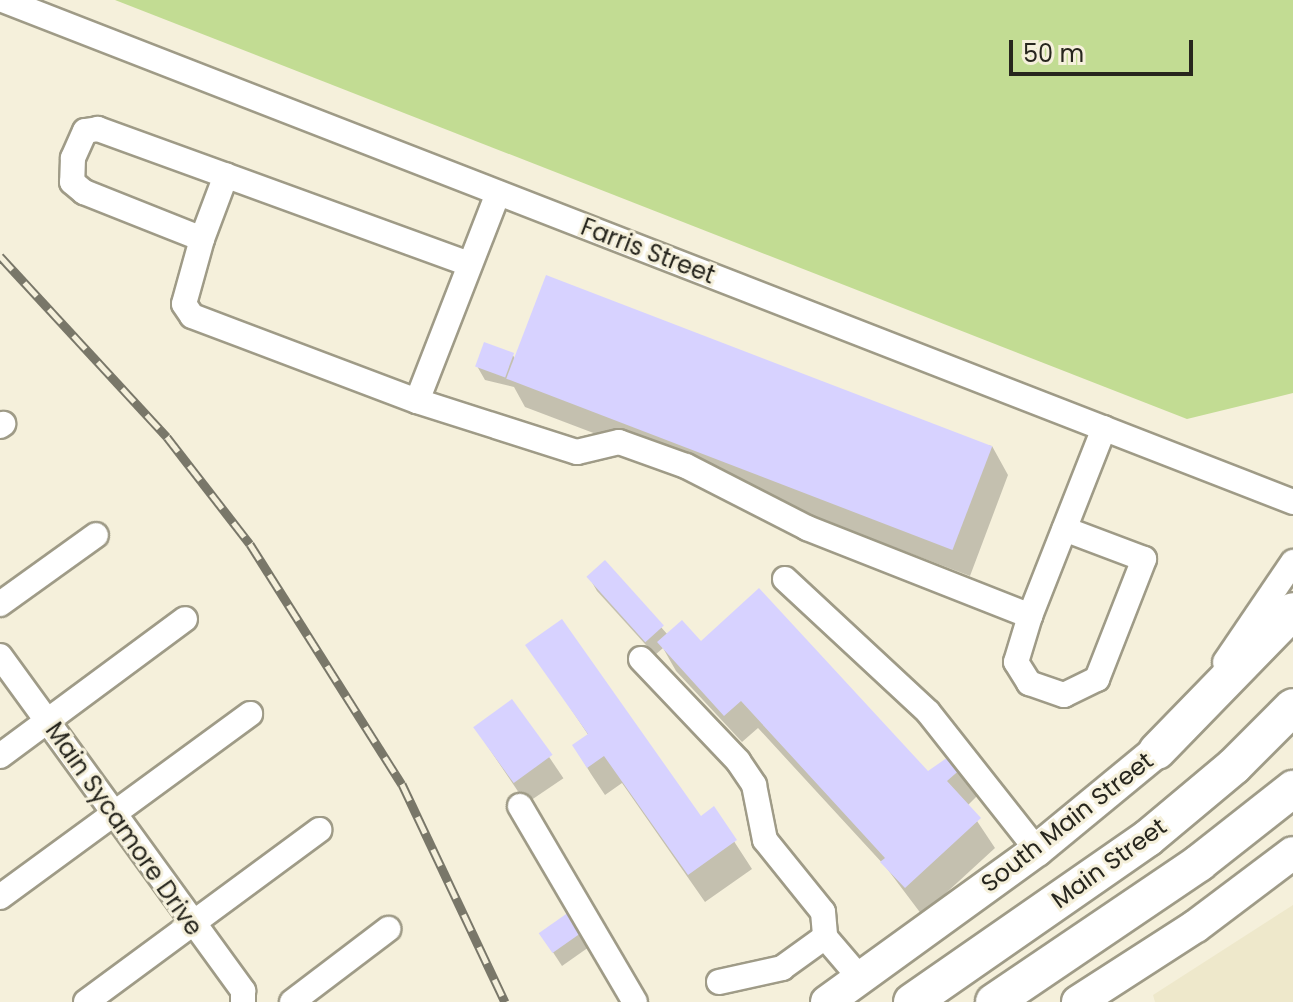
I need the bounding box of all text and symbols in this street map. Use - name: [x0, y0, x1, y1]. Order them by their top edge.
- scale bar: [1013, 24, 1197, 74]
- text: 50 m: [1023, 37, 1084, 70]
- street label: Farris Street: [577, 212, 719, 290]
- street label: Main Sycamore Drive: [40, 717, 208, 941]
- street label: South Main Street: [975, 746, 1159, 898]
- street label: Main Street: [1046, 812, 1172, 914]

